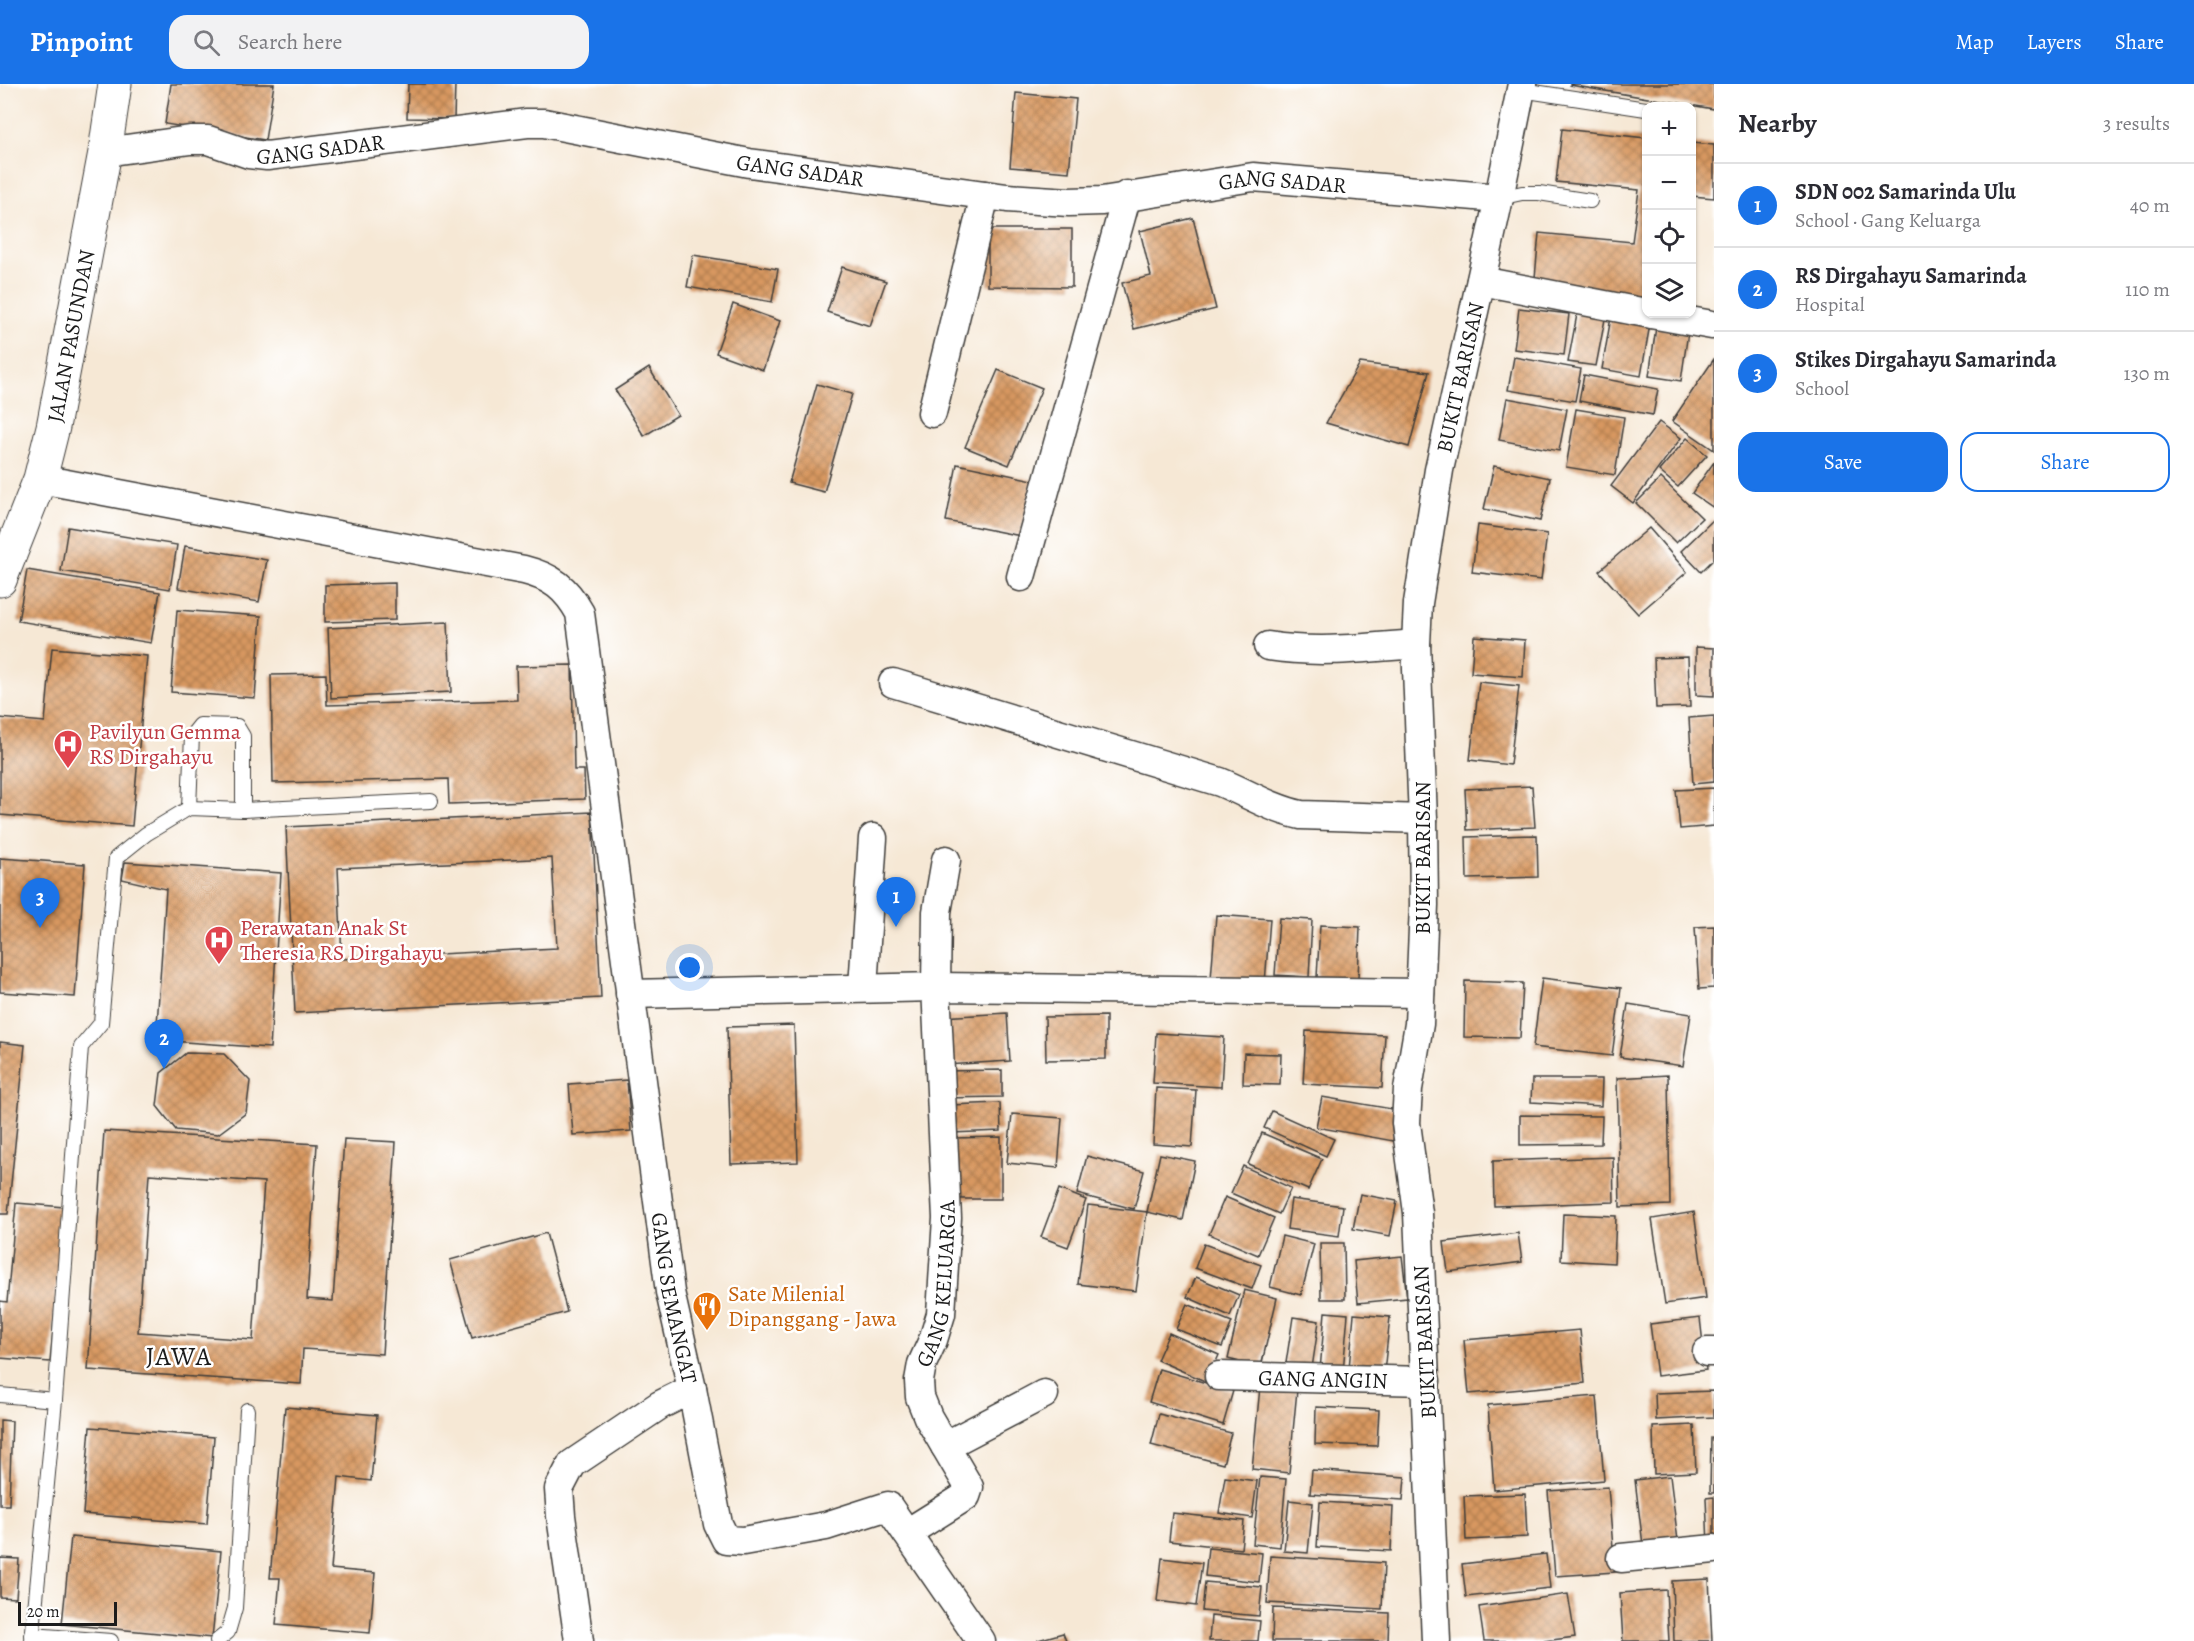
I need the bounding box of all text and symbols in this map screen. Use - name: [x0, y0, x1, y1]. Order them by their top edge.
- search box: [169, 15, 589, 69]
- text: Pinpoint: [30, 23, 133, 61]
- icon: search: [190, 26, 223, 59]
- text: Search here: [238, 27, 342, 57]
- text: Map: [1955, 28, 1994, 56]
- text: Layers: [2027, 28, 2082, 56]
- text: Share: [2115, 28, 2164, 56]
- map controls: [1642, 102, 1696, 318]
- button: +: [1642, 102, 1696, 156]
- text: Nearby: [1738, 106, 1817, 141]
- text: 3 results: [2103, 110, 2170, 137]
- street label: GANG SADAR: [255, 127, 387, 172]
- street label: GANG SADAR: [734, 147, 866, 195]
- button: −: [1642, 156, 1696, 210]
- street label: GANG SADAR: [1216, 162, 1348, 201]
- text: SDN 002 Samarinda Ulu: [1795, 177, 2016, 207]
- text: 1: [1754, 192, 1761, 219]
- text: 40 m: [2130, 192, 2170, 219]
- text: School · Gang Keluarga: [1795, 207, 1981, 234]
- button: locate: [1642, 210, 1696, 264]
- street label: JALAN PASUNDAN: [40, 247, 102, 425]
- text: RS Dirgahayu Samarinda: [1795, 261, 2027, 291]
- button: layers: [1642, 264, 1696, 318]
- text: 2: [1753, 276, 1762, 303]
- text: 110 m: [2125, 276, 2170, 303]
- text: Hospital: [1795, 291, 1865, 318]
- street label: BUKIT BARISAN: [1429, 299, 1492, 456]
- text: Stikes Dirgahayu Samarinda: [1795, 345, 2057, 375]
- text: 3: [1753, 360, 1762, 387]
- text: 130 m: [2124, 360, 2170, 387]
- text: School: [1795, 375, 1849, 402]
- button: Save: [1738, 432, 1948, 492]
- button: Share: [1960, 432, 2170, 492]
- place label: Pavilyun Gemma RS Dirgahayu: [89, 717, 242, 772]
- hospital icon: Pavilyun Gemma RS Dirgahayu: [52, 728, 84, 770]
- street label: BUKIT BARISAN: [1408, 781, 1438, 935]
- pin: 3: [20, 878, 60, 928]
- pin: 1: [876, 878, 916, 927]
- place label: Perawatan Anak St Theresia RS Dirgahayu: [240, 913, 443, 968]
- hospital icon: Perawatan Anak St Theresia RS Dirgahayu: [203, 924, 235, 966]
- your location: [675, 953, 704, 982]
- pin: 2: [144, 1020, 184, 1069]
- street label: GANG KELUARGA: [909, 1199, 963, 1372]
- street label: GANG SEMANGAT: [644, 1211, 704, 1386]
- street label: BUKIT BARISAN: [1406, 1264, 1444, 1419]
- place label: Sate Milenial Dipanggang - Jawa: [728, 1279, 897, 1334]
- restaurant icon: Sate Milenial Dipanggang - Jawa: [691, 1290, 723, 1332]
- district label: JAWA: [146, 1339, 212, 1374]
- street label: GANG ANGIN: [1258, 1363, 1388, 1396]
- scale bar: [18, 1599, 117, 1626]
- text: 20 m: [27, 1601, 60, 1623]

